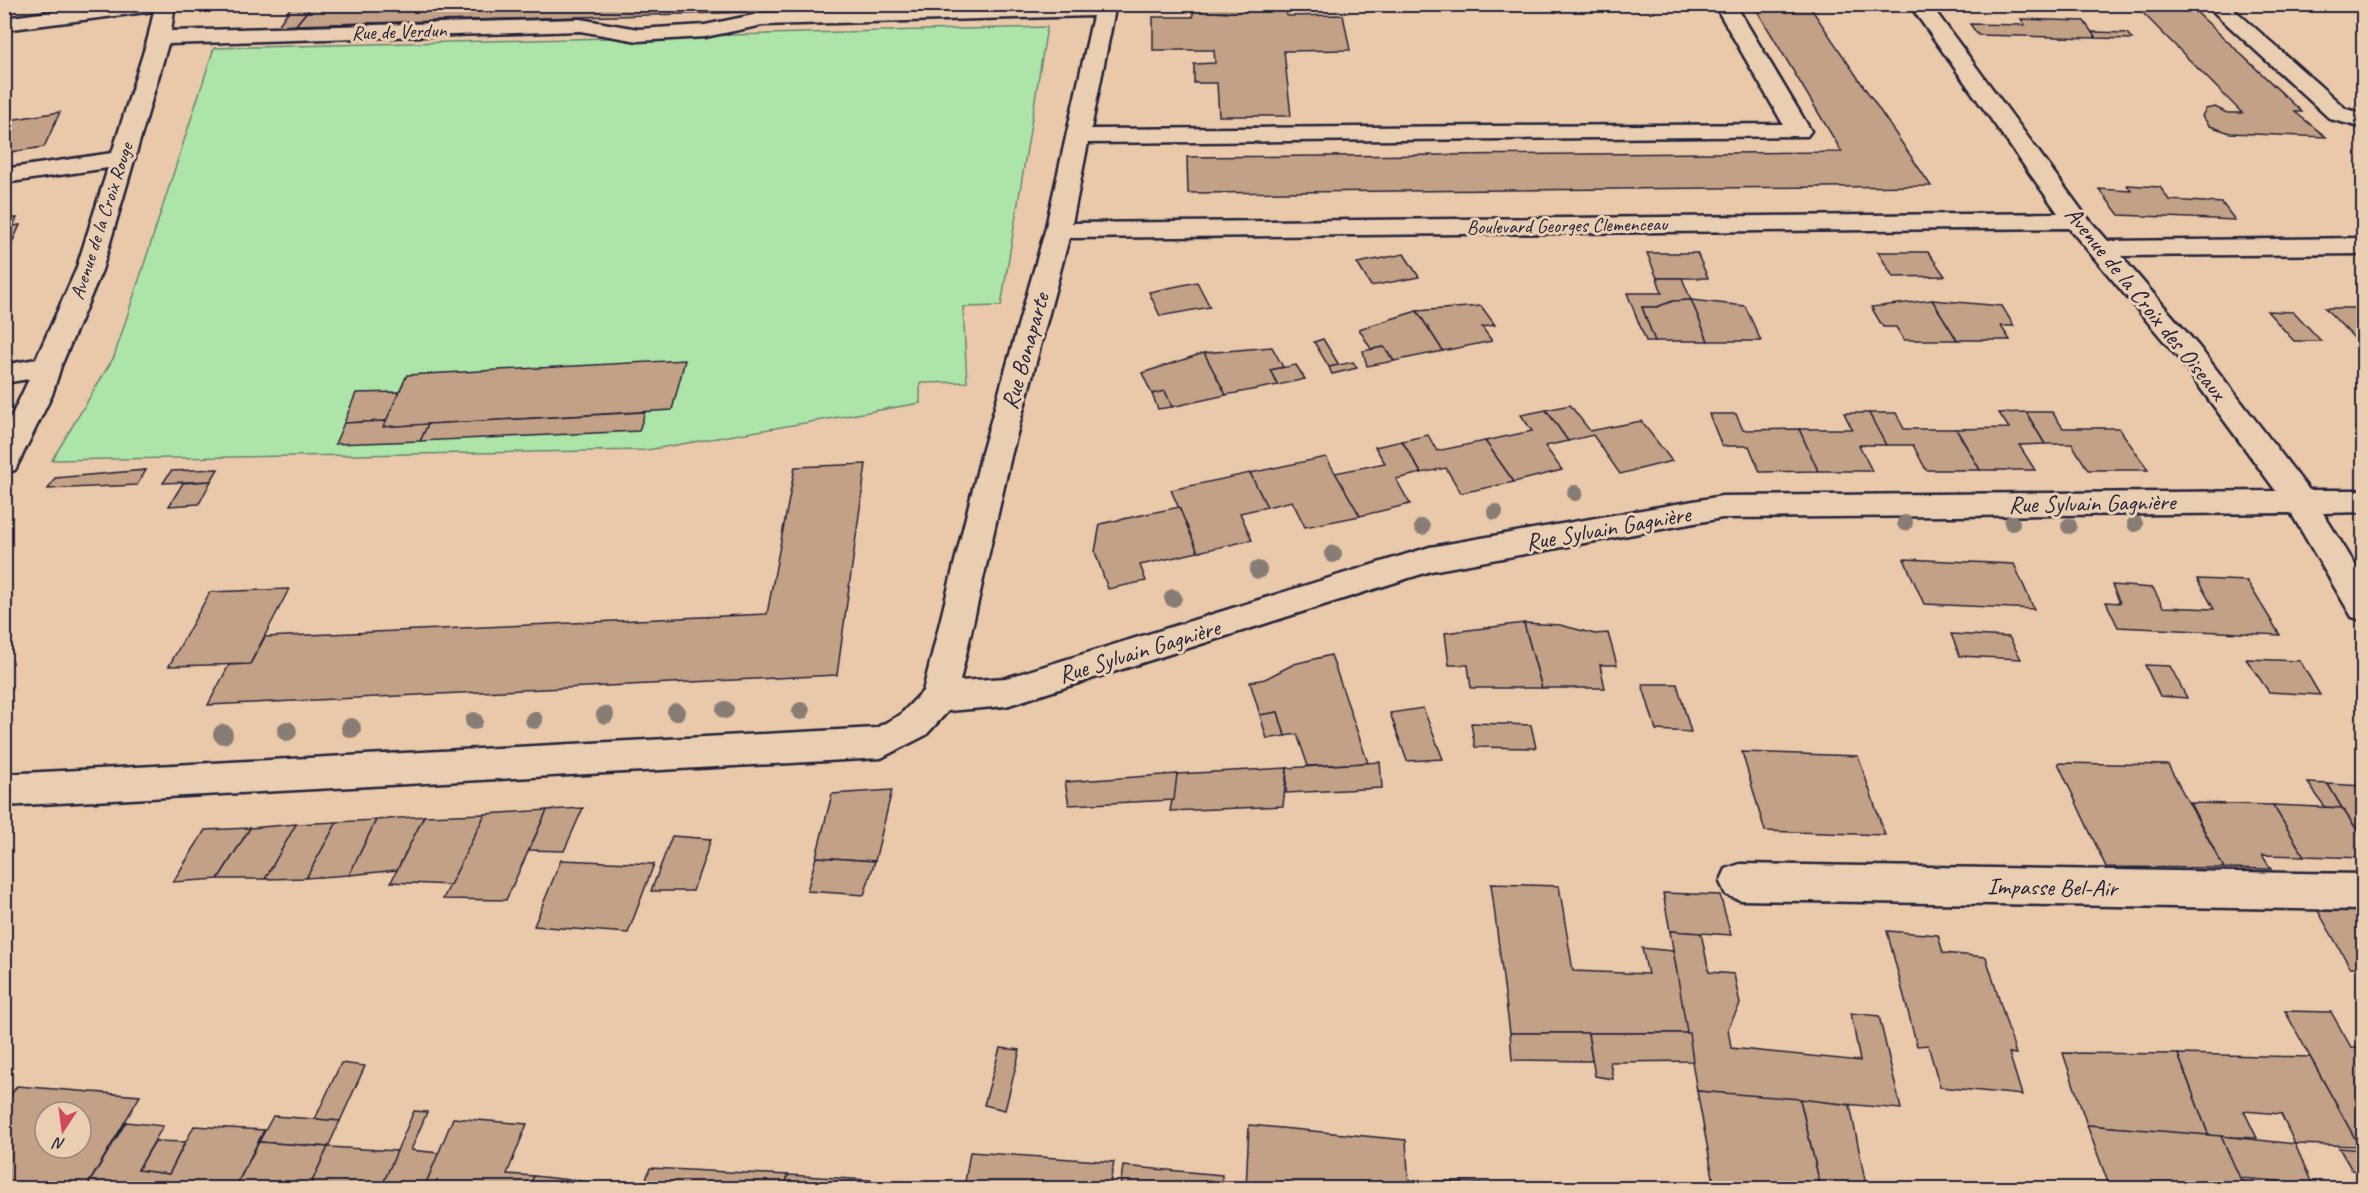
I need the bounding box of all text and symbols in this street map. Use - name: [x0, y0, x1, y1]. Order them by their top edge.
- street label: Rue de Verdun: [351, 17, 448, 46]
- street label: Avenue de la Croix Rouge: [64, 138, 139, 303]
- street label: Avenue de la Croix des Oiseaux: [2059, 200, 2235, 407]
- street label: Boulevard Georges Clemenceau: [1466, 211, 1669, 240]
- street label: Rue Bonaparte: [994, 287, 1057, 413]
- street label: Rue Sylvain Gagnière: [2008, 487, 2178, 519]
- street label: Rue Sylvain Gagnière: [1523, 498, 1695, 557]
- street label: Rue Sylvain Gagnière: [1055, 612, 1225, 690]
- street label: Impasse Bel-Air: [1987, 871, 2120, 903]
- north arrow: [33, 1100, 93, 1160]
- text: N: [50, 1132, 67, 1154]

